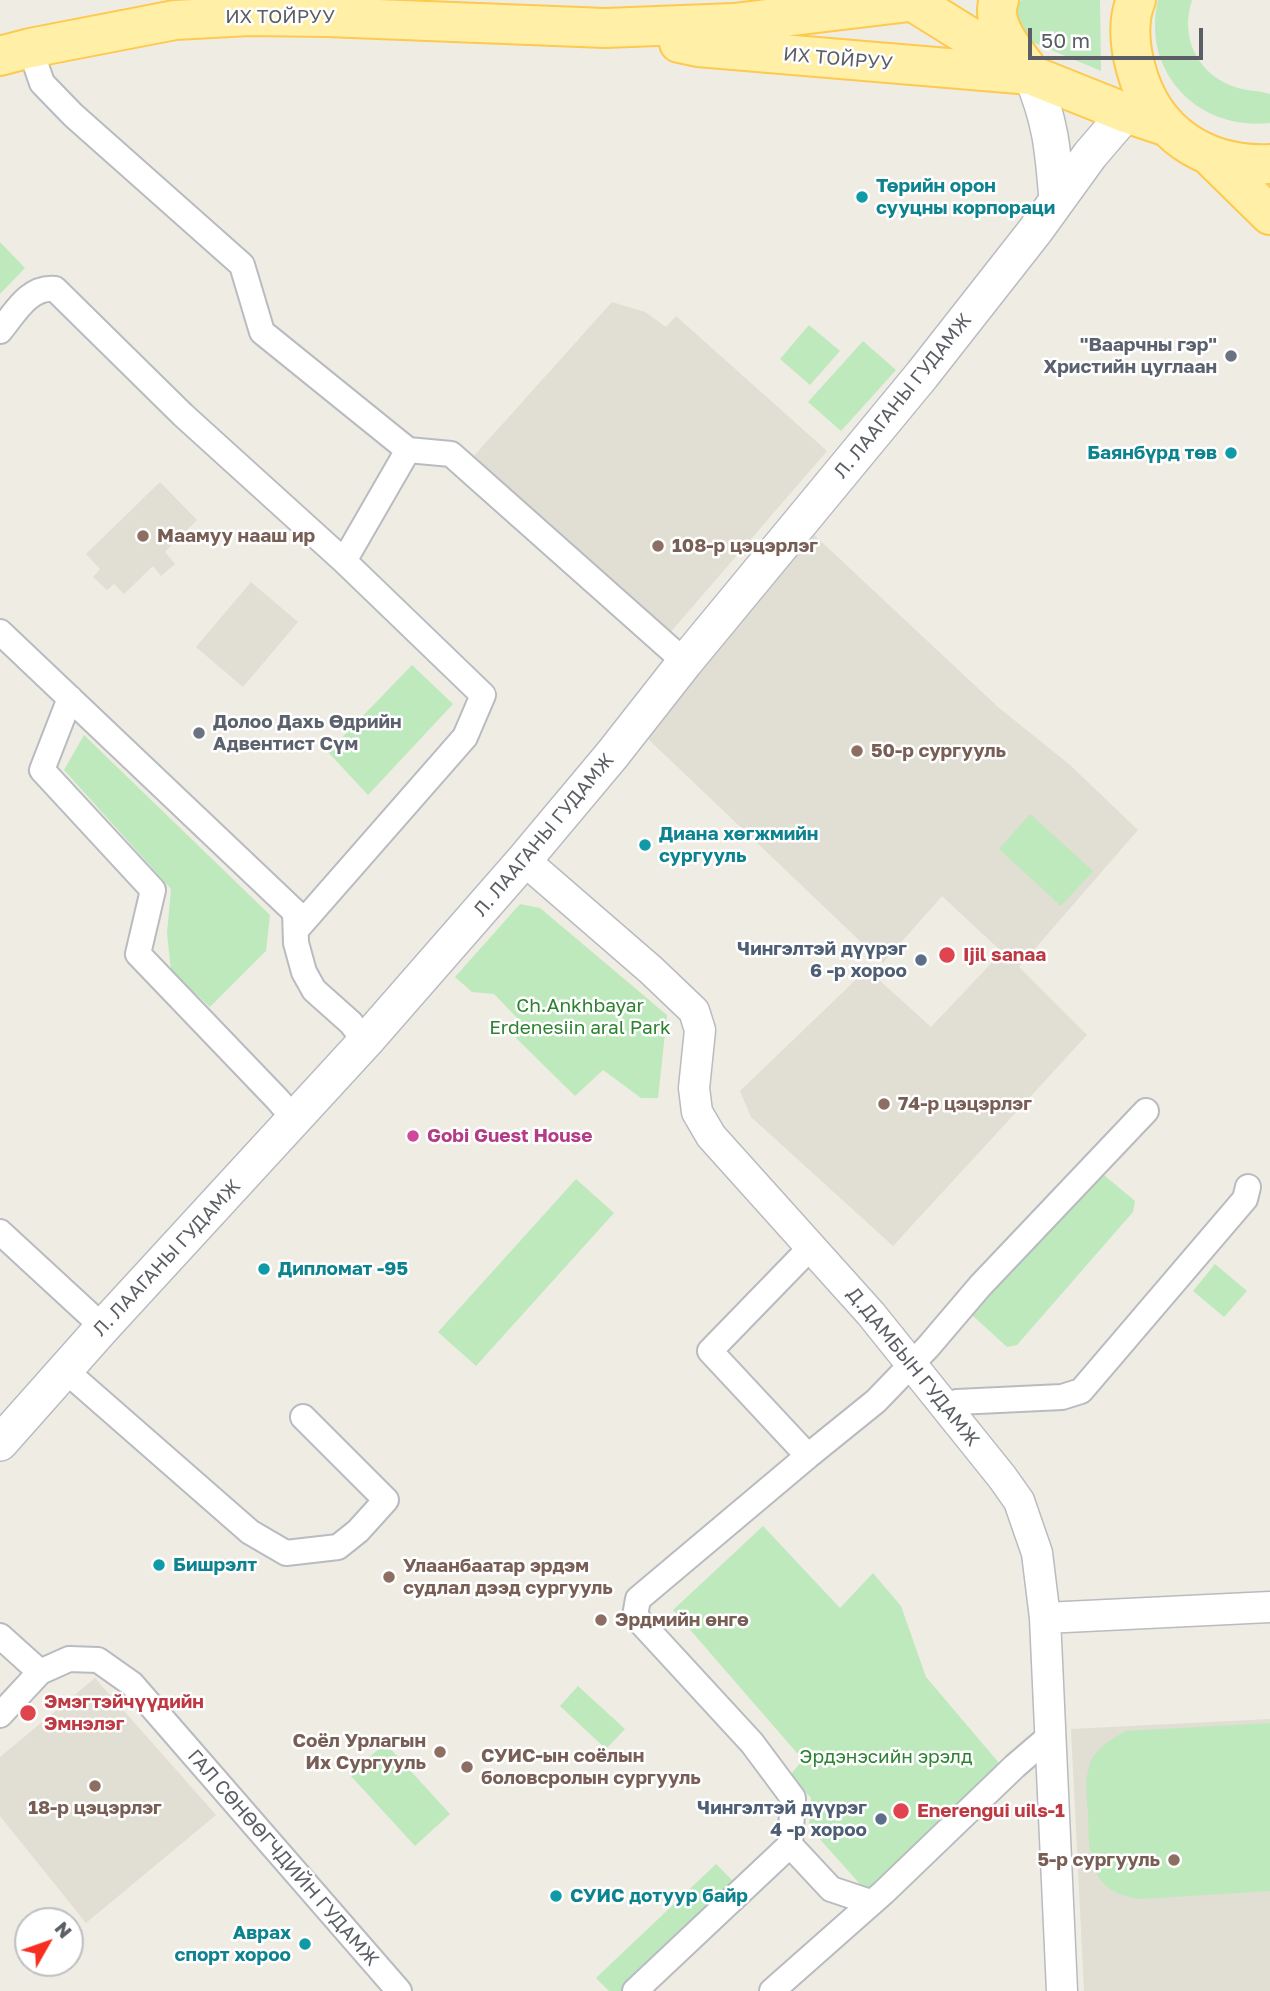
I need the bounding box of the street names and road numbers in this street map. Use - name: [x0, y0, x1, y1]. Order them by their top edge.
- street label: ИХ ТОЙРУУ: [225, 6, 335, 28]
- street label: ИХ ТОЙРУУ: [782, 43, 894, 75]
- street label: Л. ЛААГАНЫ ГУДАМЖ: [830, 309, 976, 483]
- street label: Л. ЛААГАНЫ ГУДАМЖ: [469, 749, 619, 921]
- street label: Л. ЛААГАНЫ ГУДАМЖ: [89, 1175, 245, 1341]
- street label: Д.ДАМБЫН ГУДАМЖ: [842, 1283, 984, 1451]
- street label: ГАЛ СӨНӨӨГЧДИЙН ГУДАМЖ: [183, 1745, 383, 1971]

